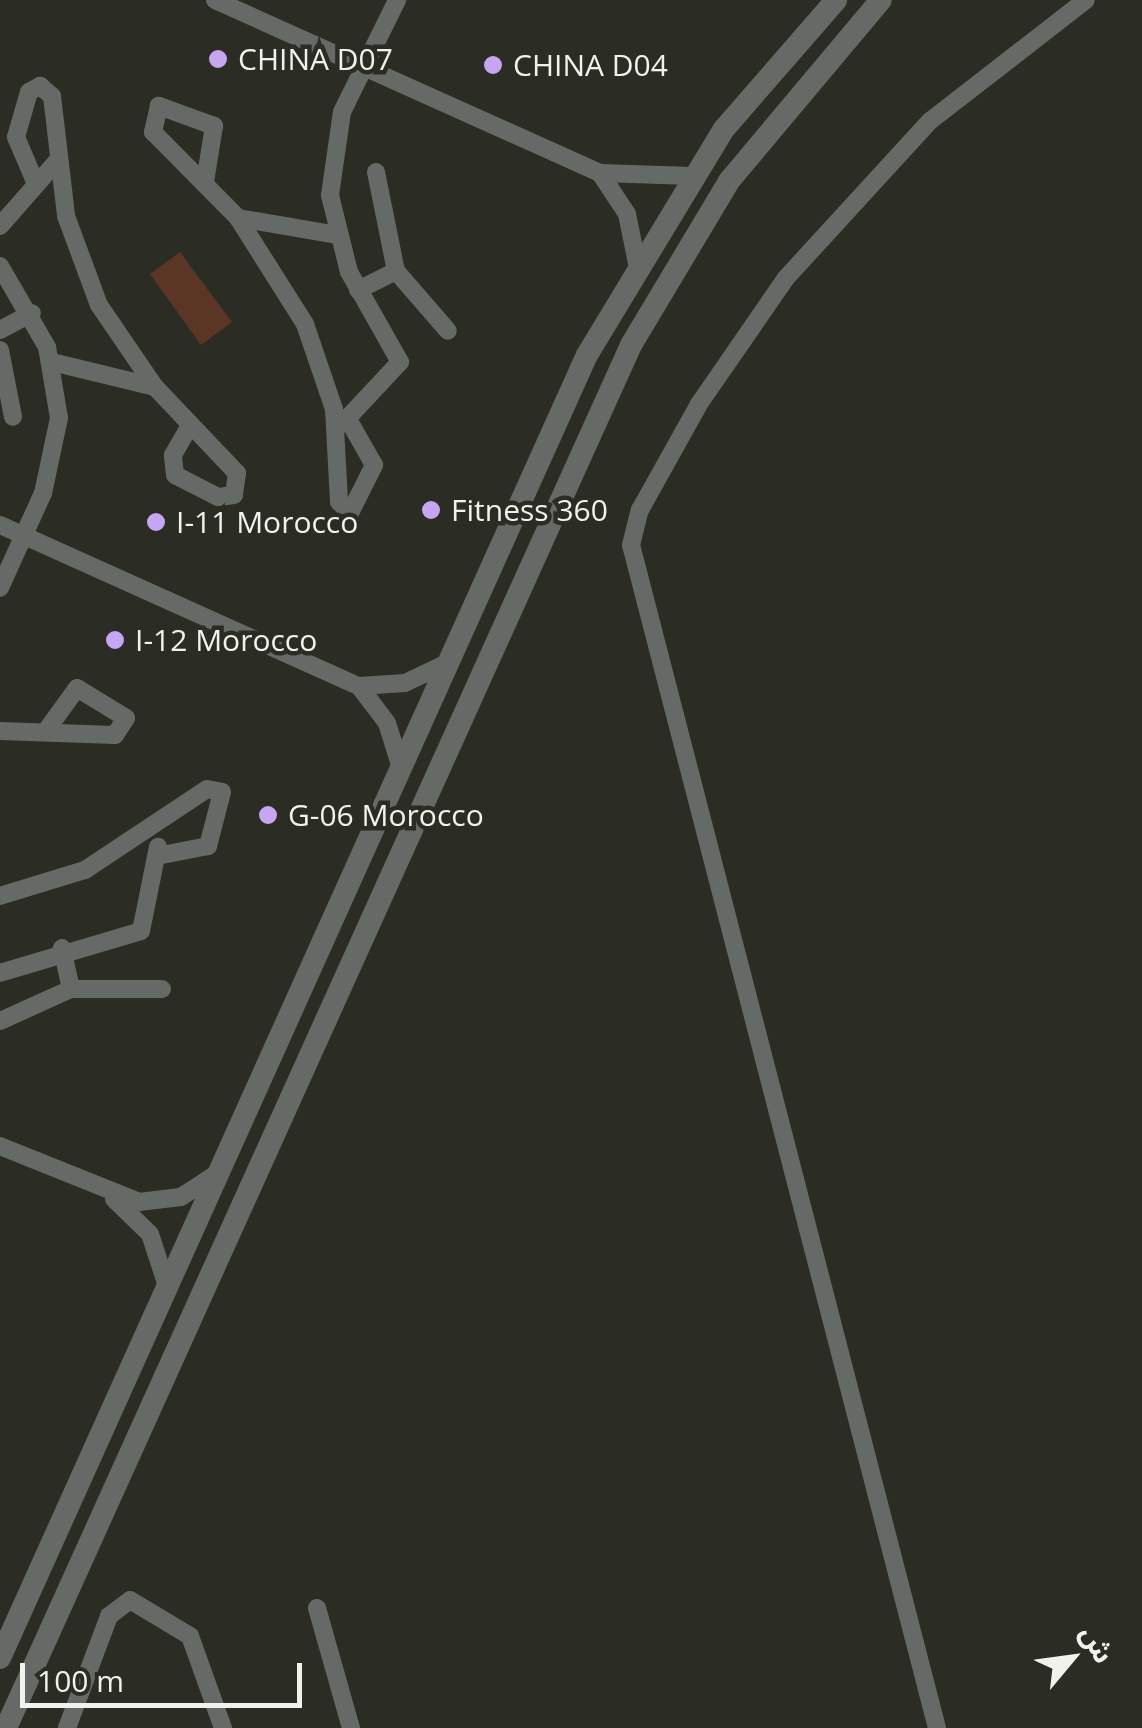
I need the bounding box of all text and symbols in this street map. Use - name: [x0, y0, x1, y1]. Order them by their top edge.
- place label: CHINA D07: [238, 41, 393, 77]
- place label: CHINA D04: [513, 47, 668, 83]
- marker: CHINA D07: [207, 48, 229, 70]
- marker: CHINA D04: [482, 54, 504, 76]
- place label: Fitness 360: [451, 492, 608, 528]
- marker: Fitness 360: [420, 499, 442, 521]
- place label: I-11 Morocco: [176, 504, 358, 540]
- marker: I-11 Morocco: [145, 511, 167, 533]
- place label: I-12 Morocco: [135, 622, 317, 658]
- marker: I-12 Morocco: [104, 629, 126, 651]
- place label: G-06 Morocco: [288, 797, 484, 833]
- marker: G-06 Morocco: [257, 804, 279, 826]
- north arrow: [1022, 1608, 1122, 1708]
- text: ش: [1072, 1617, 1124, 1669]
- scale bar: [25, 1643, 308, 1705]
- text: 100 m: [37, 1660, 124, 1701]

